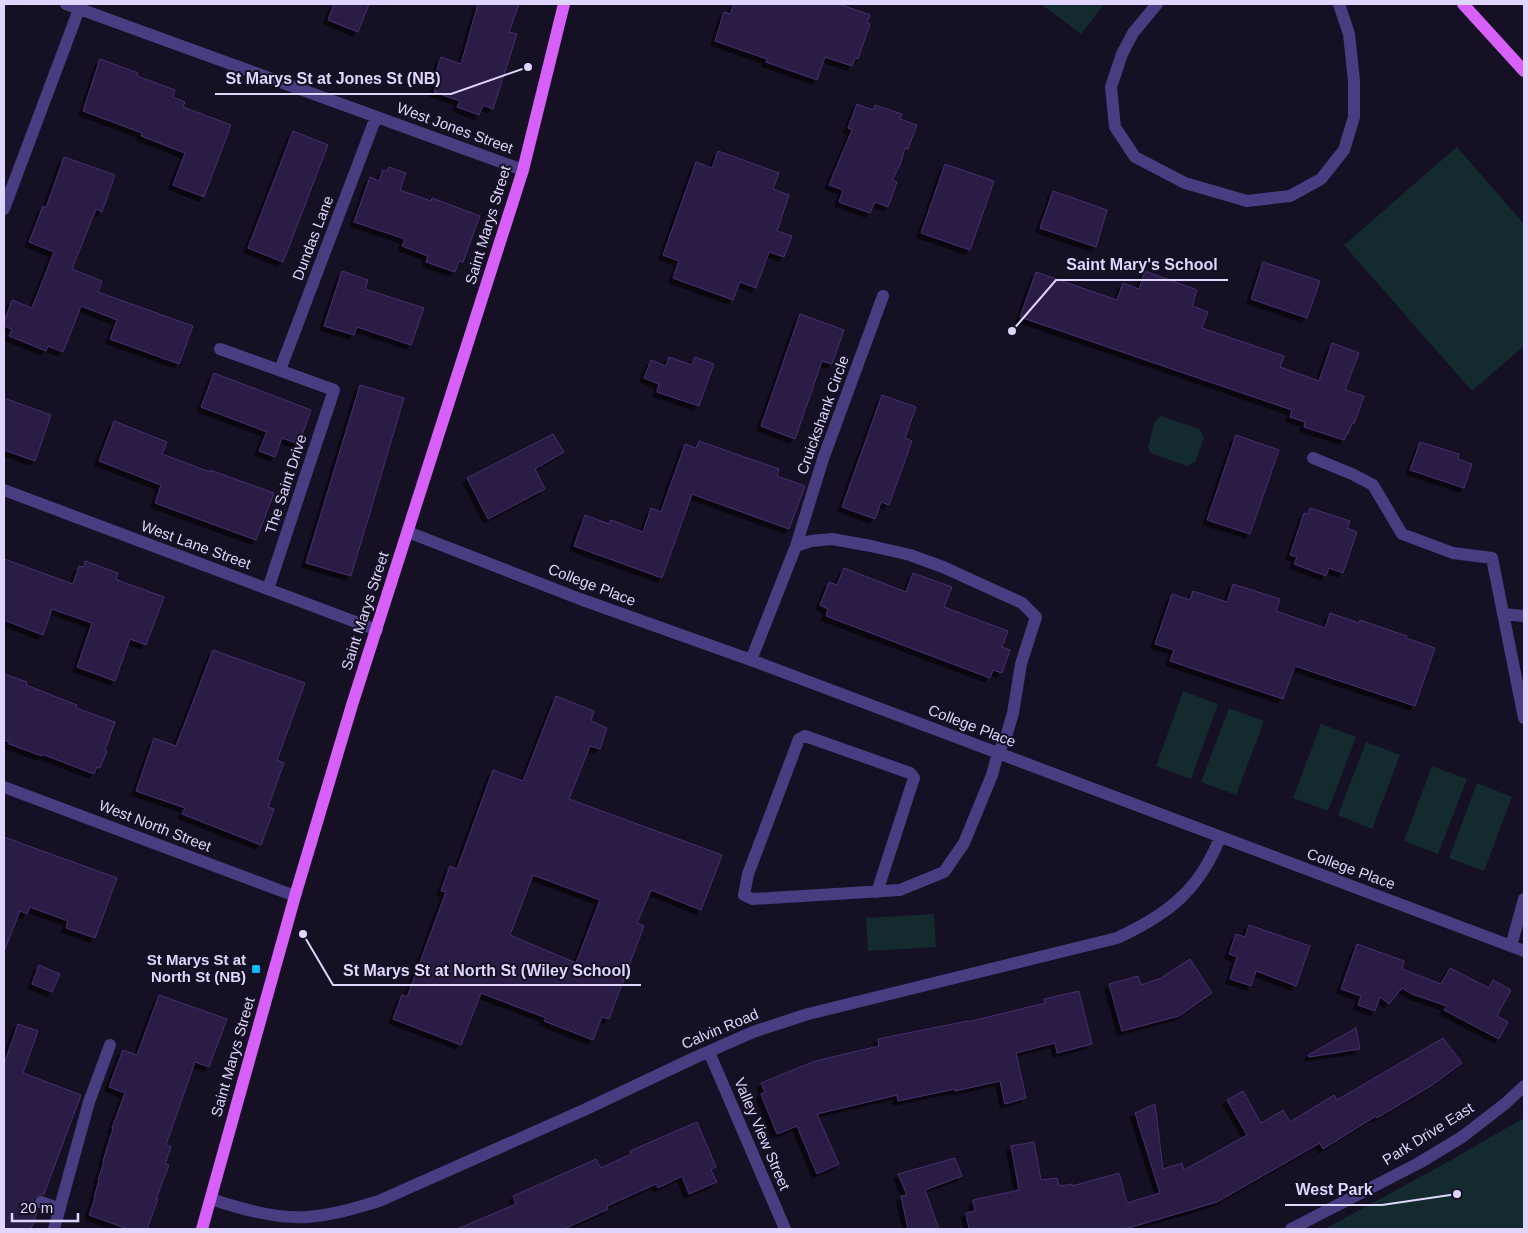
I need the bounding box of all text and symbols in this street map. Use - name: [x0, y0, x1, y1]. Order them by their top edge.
- callout: St Marys St at Jones St (NB): [215, 63, 451, 94]
- text: St Marys St at Jones St (NB): [225, 70, 441, 87]
- street label: West Jones Street: [395, 99, 516, 157]
- street label: Saint Marys Street: [461, 163, 514, 286]
- street label: Dundas Lane: [289, 193, 336, 283]
- callout: Saint Mary's School: [1056, 249, 1228, 280]
- text: Saint Mary's School: [1066, 256, 1218, 273]
- street label: Cruickshank Circle: [793, 353, 852, 476]
- street label: The Saint Drive: [261, 432, 310, 536]
- street label: West Lane Street: [139, 517, 254, 573]
- street label: Saint Marys Street: [337, 549, 392, 672]
- street label: College Place: [546, 560, 638, 609]
- street label: College Place: [926, 701, 1018, 750]
- street label: West North Street: [97, 796, 215, 855]
- street label: College Place: [1305, 845, 1398, 892]
- place label: St Marys St at North St (NB): [147, 951, 246, 985]
- callout: St Marys St at North St (Wiley School): [333, 954, 641, 985]
- text: St Marys St at North St (Wiley School): [343, 962, 631, 979]
- marker: St Marys St at North St (NB): [250, 963, 262, 975]
- street label: Saint Marys Street: [207, 994, 258, 1119]
- street label: Calvin Road: [679, 1005, 761, 1052]
- street label: Valley View Street: [731, 1075, 794, 1193]
- street label: Park Drive East: [1379, 1098, 1477, 1168]
- callout: West Park: [1285, 1174, 1382, 1205]
- text: West Park: [1295, 1181, 1373, 1198]
- scale bar: [12, 1190, 79, 1222]
- text: 20 m: [20, 1199, 53, 1216]

